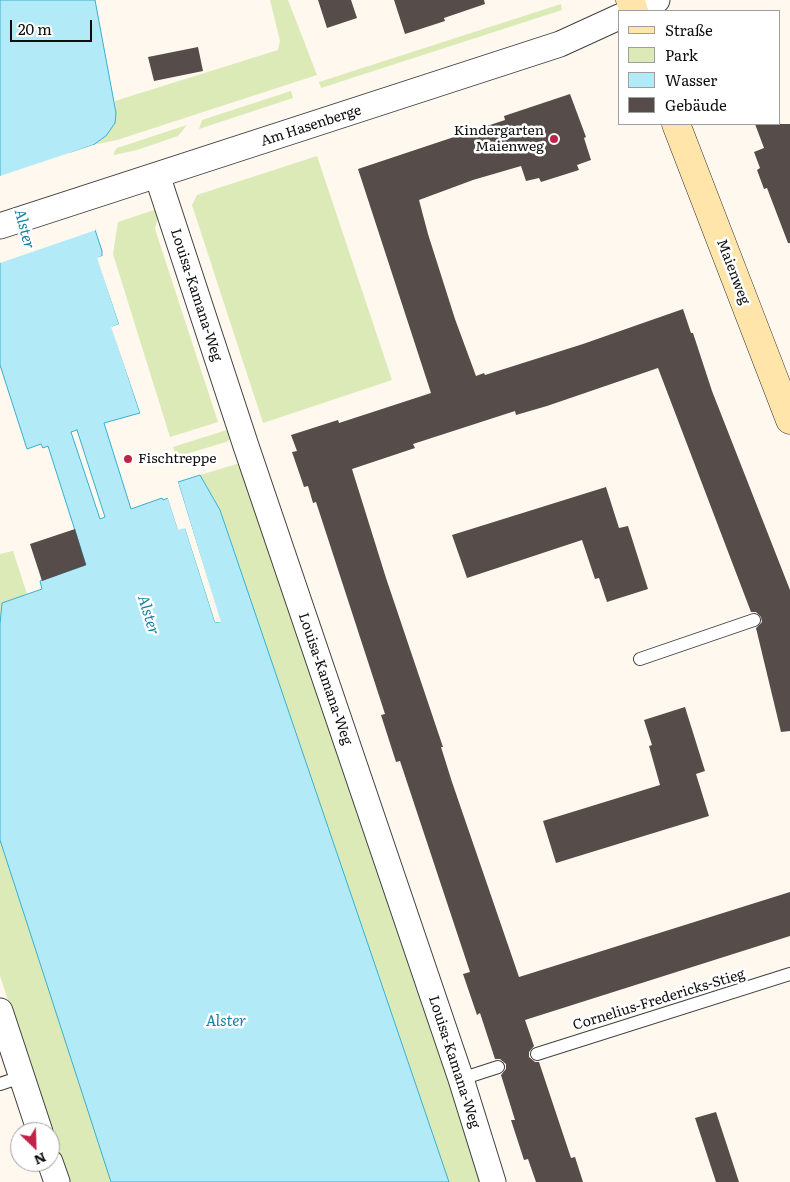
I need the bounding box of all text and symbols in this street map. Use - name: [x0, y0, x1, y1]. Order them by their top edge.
- scale bar: [12, 10, 95, 42]
- legend: [618, 10, 780, 125]
- text: 20 m: [18, 17, 52, 40]
- text: Straße: [665, 18, 713, 41]
- text: Park: [665, 43, 698, 66]
- text: Wasser: [665, 68, 717, 91]
- text: Gebäude: [665, 93, 727, 116]
- street label: Am Hasenberge: [259, 102, 363, 150]
- place label: Kindergarten Maienweg: [454, 123, 544, 156]
- marker: Kindergarten Maienweg: [548, 133, 560, 145]
- water label: Alster: [10, 207, 38, 251]
- street label: Louisa-Kamana-Weg: [167, 227, 225, 363]
- street label: Maienweg: [713, 237, 753, 307]
- place label: Fischtreppe: [138, 451, 217, 467]
- marker: Fischtreppe: [122, 453, 134, 465]
- water label: Alster: [133, 593, 163, 637]
- street label: Louisa-Kamana-Weg: [295, 611, 355, 747]
- street label: Cornelius-Fredericks-Stieg: [571, 966, 747, 1034]
- street label: Louisa-Kamana-Weg: [425, 994, 483, 1130]
- water label: Alster: [206, 1013, 246, 1031]
- north arrow: [10, 1122, 60, 1172]
- text: N: [31, 1148, 50, 1171]

